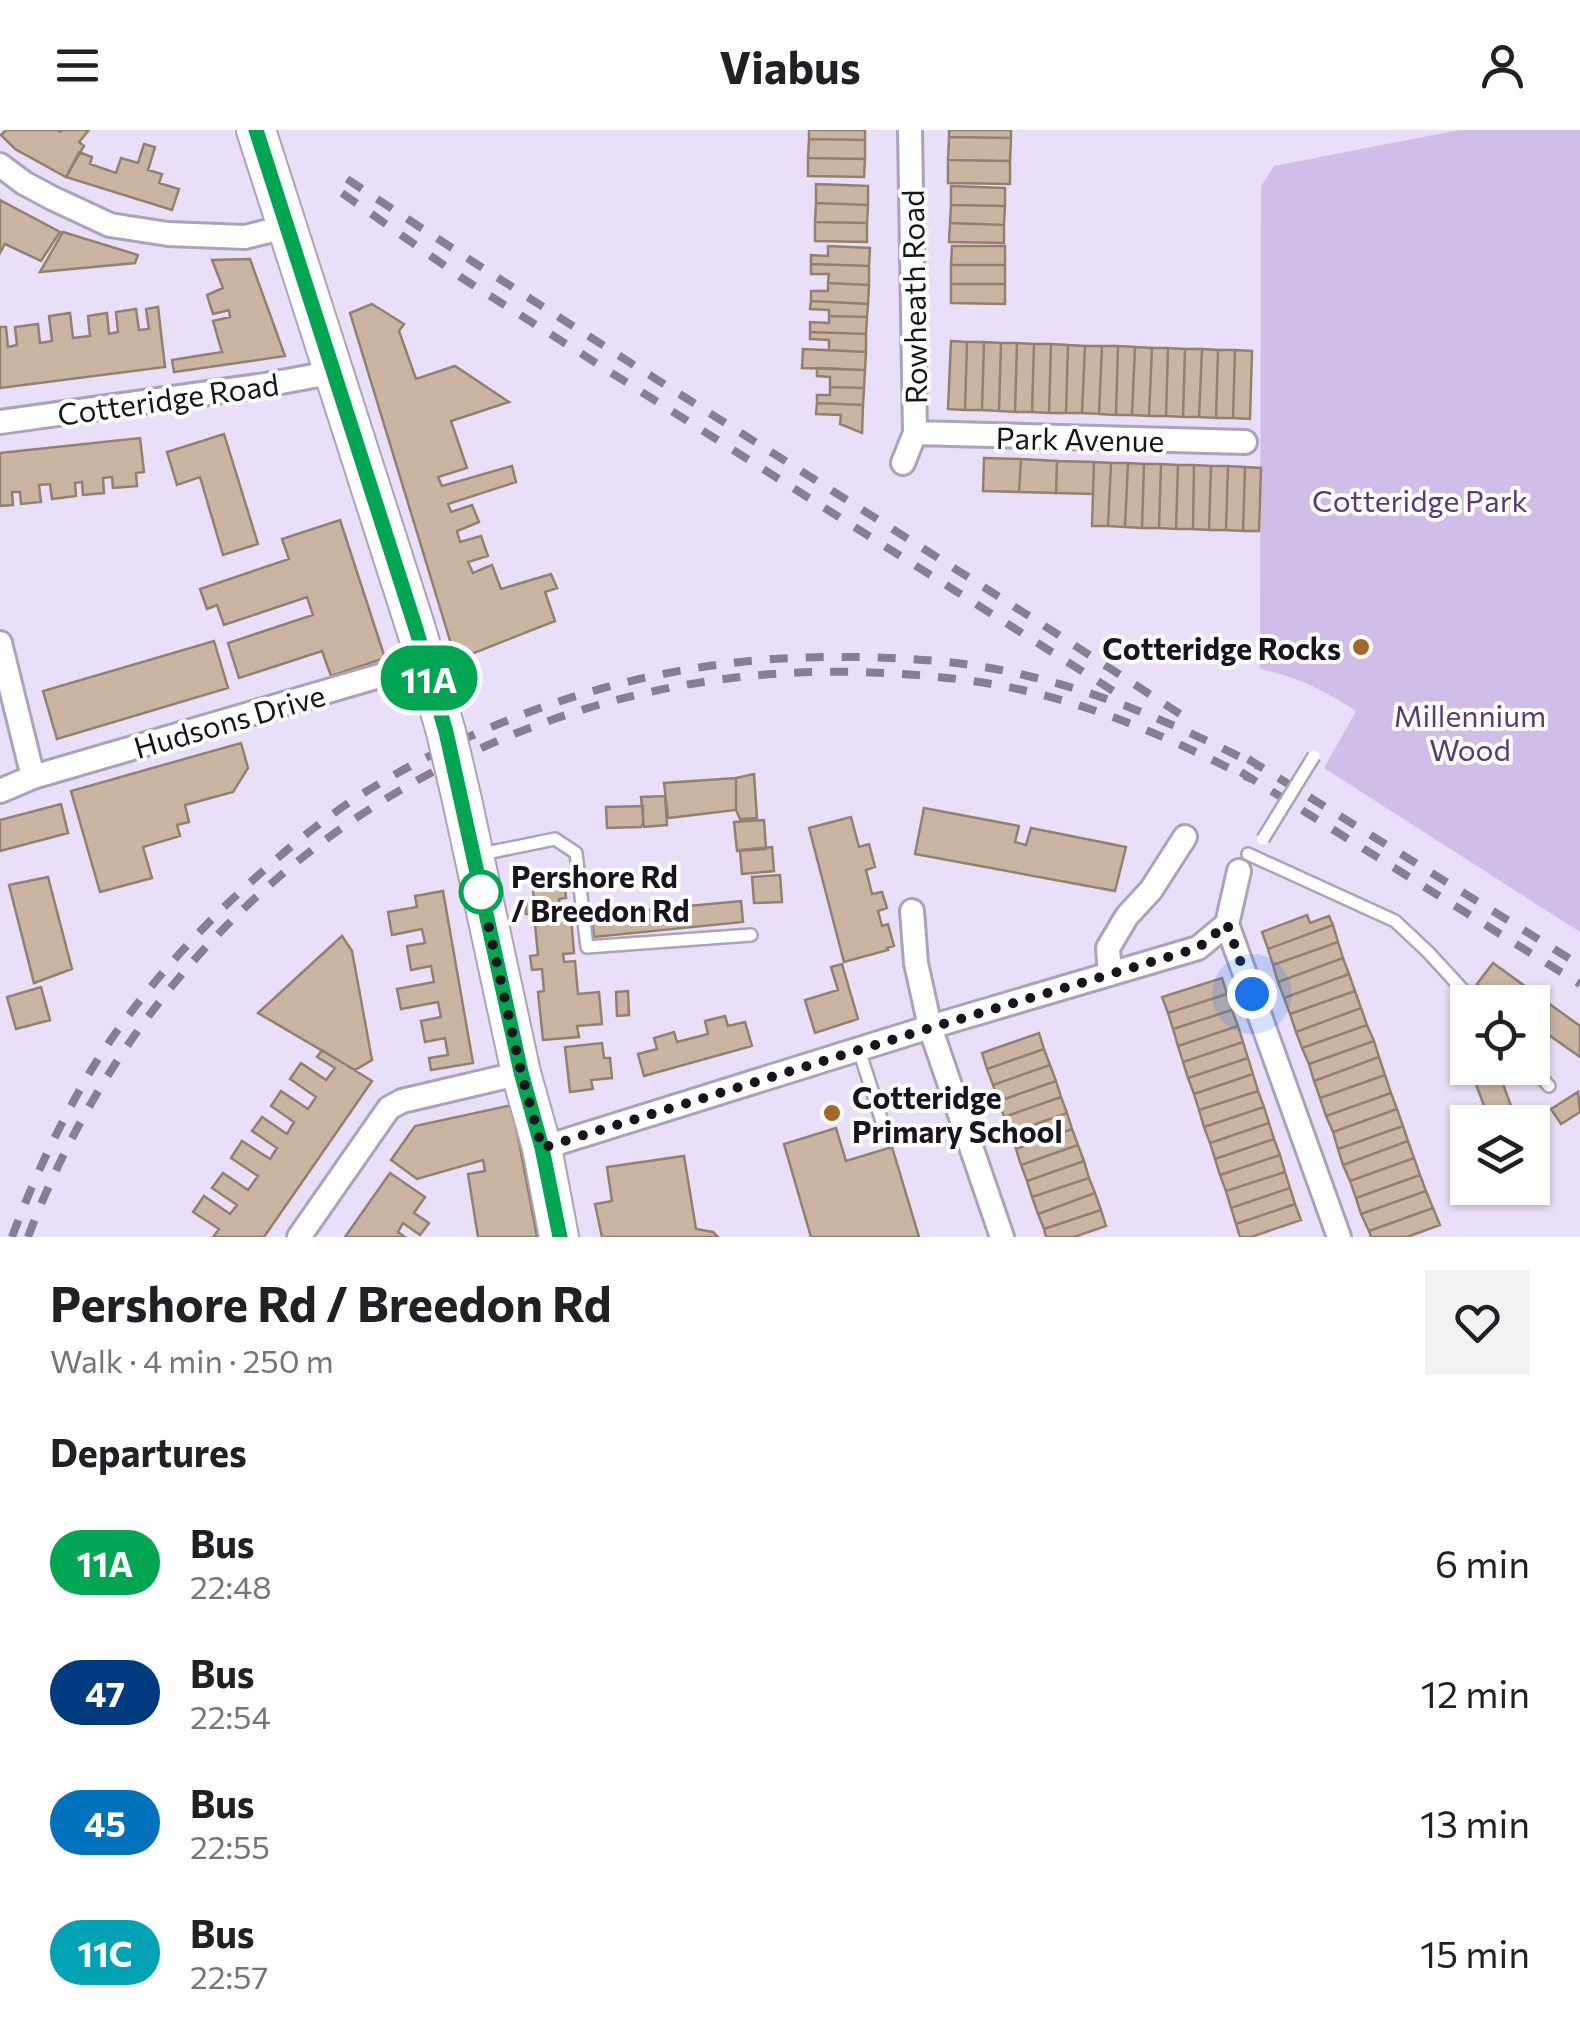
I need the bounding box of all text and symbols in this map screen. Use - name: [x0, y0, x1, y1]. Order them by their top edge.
- icon: menu: [50, 38, 105, 93]
- text: Viabus: [719, 38, 861, 93]
- icon: person: [1475, 38, 1530, 93]
- street label: Rowheath Road: [893, 189, 933, 405]
- street label: Cotteridge Road: [55, 364, 281, 432]
- street label: Park Avenue: [995, 418, 1165, 458]
- park label: Cotteridge Park: [1312, 481, 1528, 518]
- place label: Cotteridge Rocks: [1102, 629, 1341, 666]
- marker: Cotteridge Rocks: [1350, 636, 1372, 658]
- line badge: 11A: [372, 646, 486, 710]
- text: 11A: [401, 657, 457, 700]
- street label: Hudsons Drive: [129, 675, 329, 765]
- park label: Millennium Wood: [1394, 696, 1546, 767]
- place label: Pershore Rd / Breedon Rd: [511, 857, 690, 928]
- marker: Pershore Rd / Breedon Rd: [460, 871, 502, 913]
- your location: [1227, 969, 1277, 1019]
- map controls: [1450, 985, 1550, 1205]
- button: locate: [1450, 985, 1550, 1085]
- place label: Cotteridge Primary School: [852, 1078, 1063, 1149]
- marker: Cotteridge Primary School: [821, 1102, 843, 1124]
- button: layers: [1450, 1105, 1550, 1205]
- button: heart: [1425, 1270, 1530, 1375]
- text: Pershore Rd / Breedon Rd: [50, 1273, 612, 1332]
- text: Walk · 4 min · 250 m: [50, 1340, 334, 1380]
- text: Departures: [50, 1428, 247, 1475]
- text: Bus: [190, 1519, 255, 1566]
- text: 6 min: [1435, 1539, 1530, 1586]
- text: 11A: [77, 1541, 133, 1584]
- text: 22:48: [190, 1566, 272, 1606]
- text: Bus: [190, 1649, 255, 1696]
- text: 12 min: [1421, 1669, 1530, 1716]
- text: 47: [85, 1671, 125, 1714]
- text: 22:54: [190, 1696, 271, 1736]
- text: Bus: [190, 1779, 255, 1826]
- text: 13 min: [1420, 1799, 1530, 1846]
- text: 45: [84, 1801, 126, 1844]
- text: 22:55: [190, 1826, 270, 1866]
- text: Bus: [190, 1909, 255, 1956]
- text: 15 min: [1420, 1929, 1530, 1976]
- text: 11C: [77, 1931, 133, 1974]
- text: 22:57: [190, 1956, 268, 1996]

